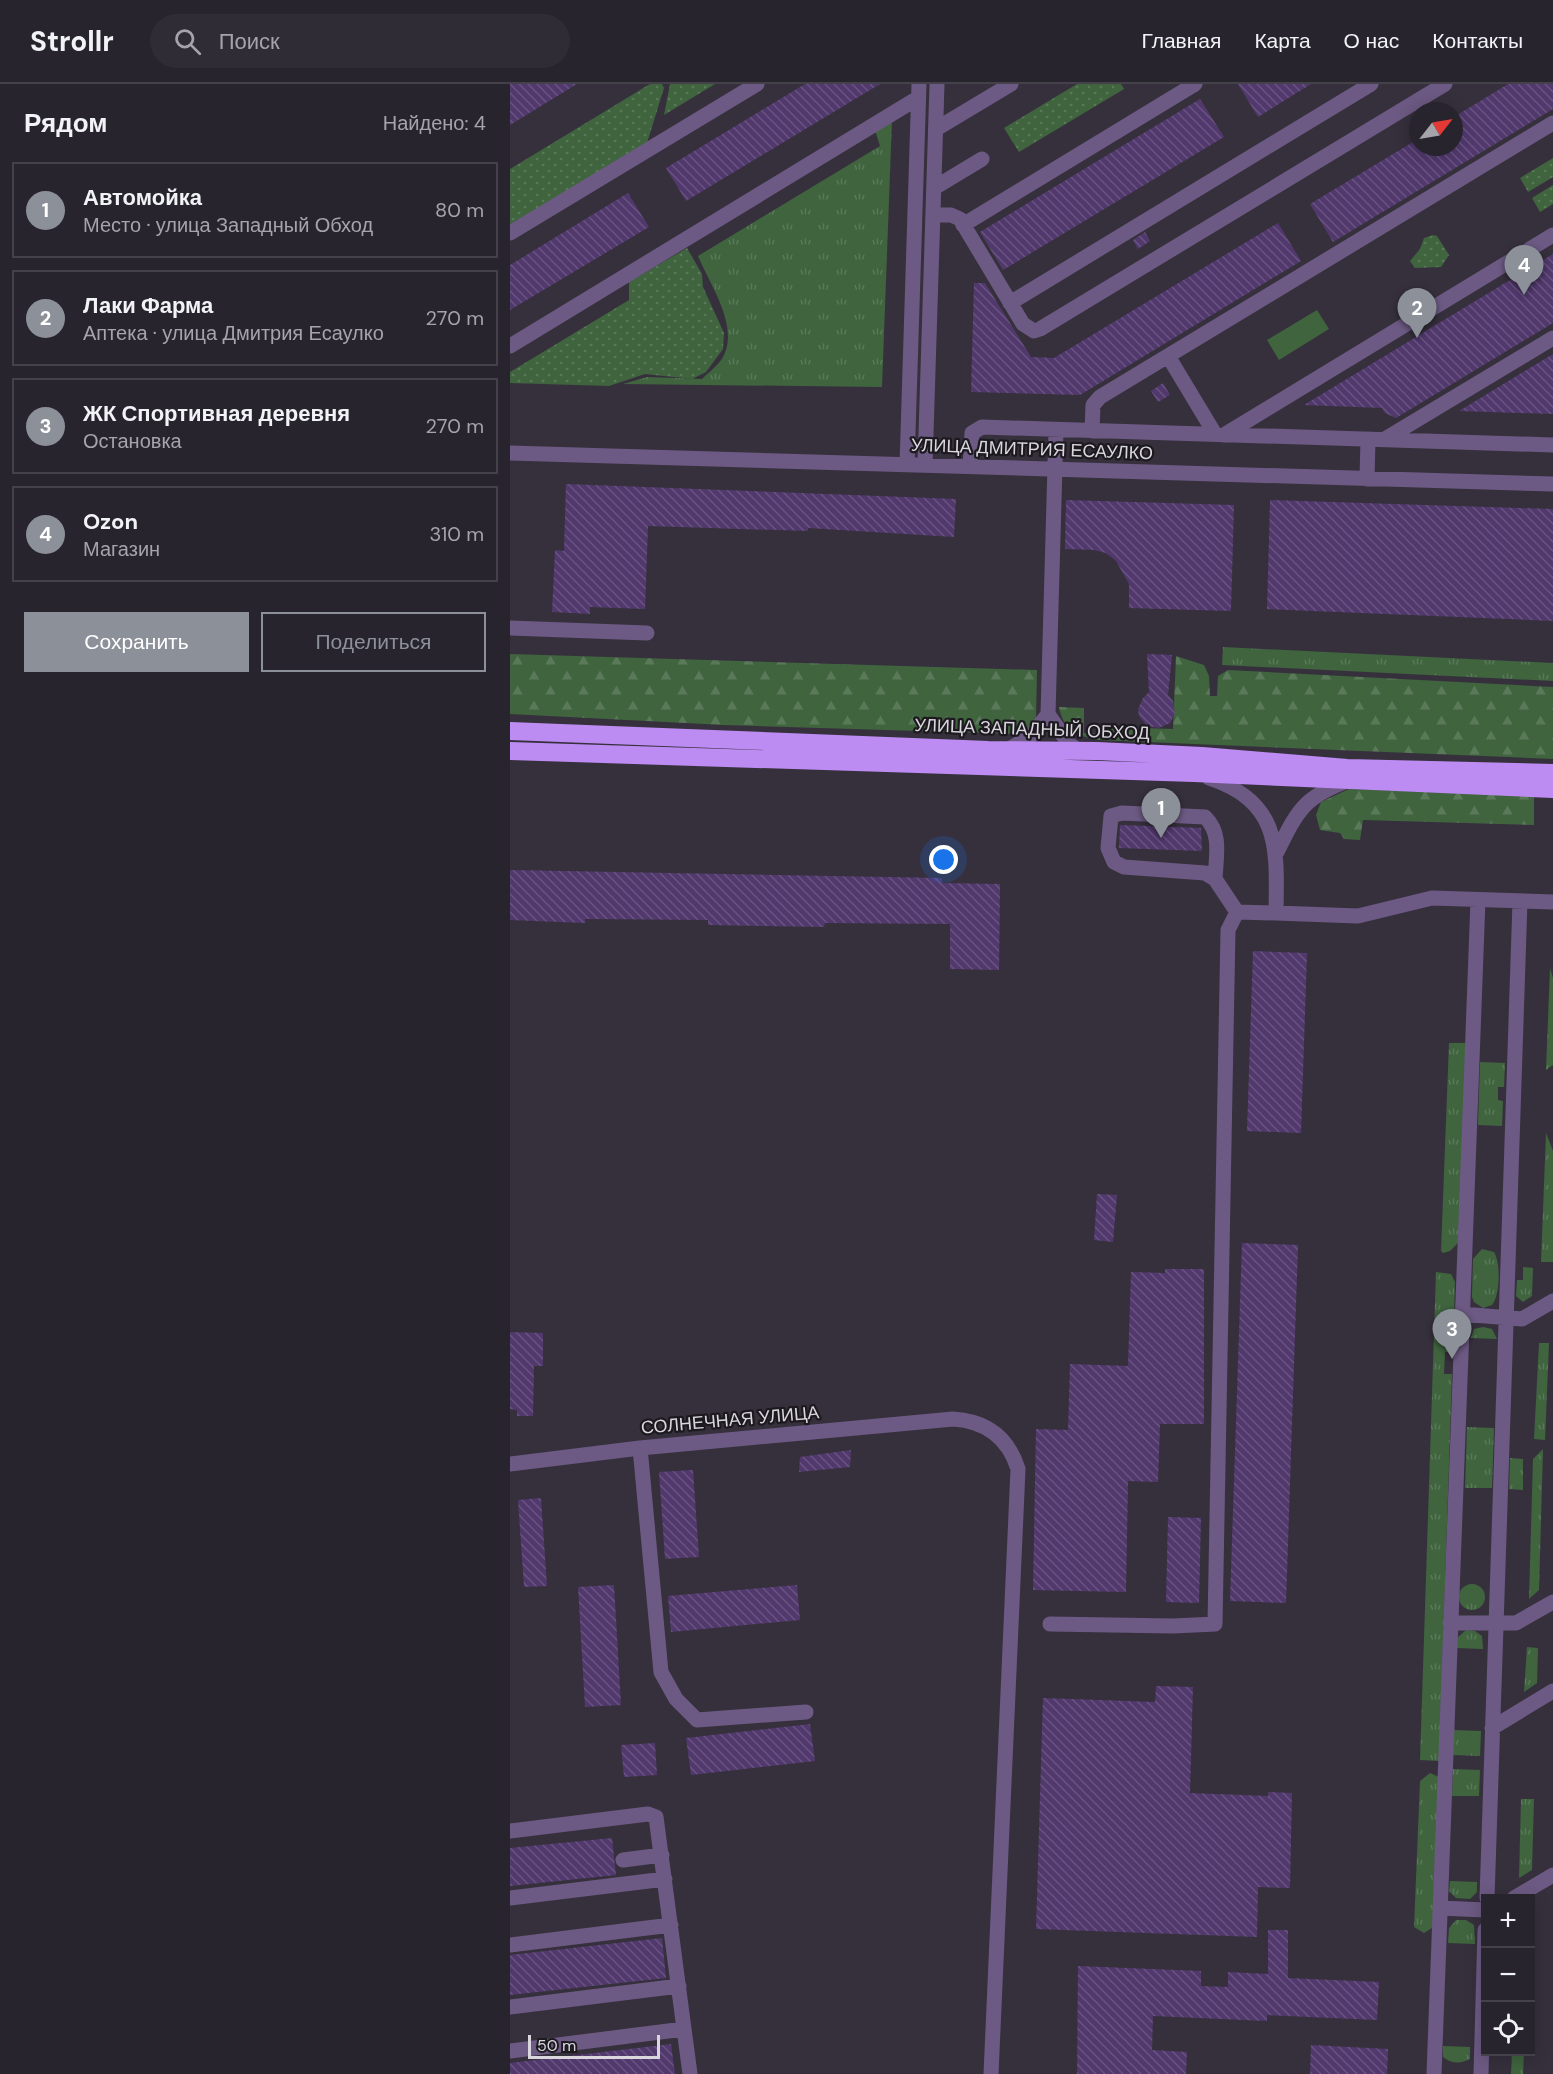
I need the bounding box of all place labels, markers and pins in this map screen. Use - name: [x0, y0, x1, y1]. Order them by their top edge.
- pin: 4: [1504, 246, 1544, 295]
- pin: 2: [1398, 288, 1436, 338]
- pin: 1: [1142, 788, 1180, 838]
- pin: 3: [1432, 1310, 1472, 1359]

